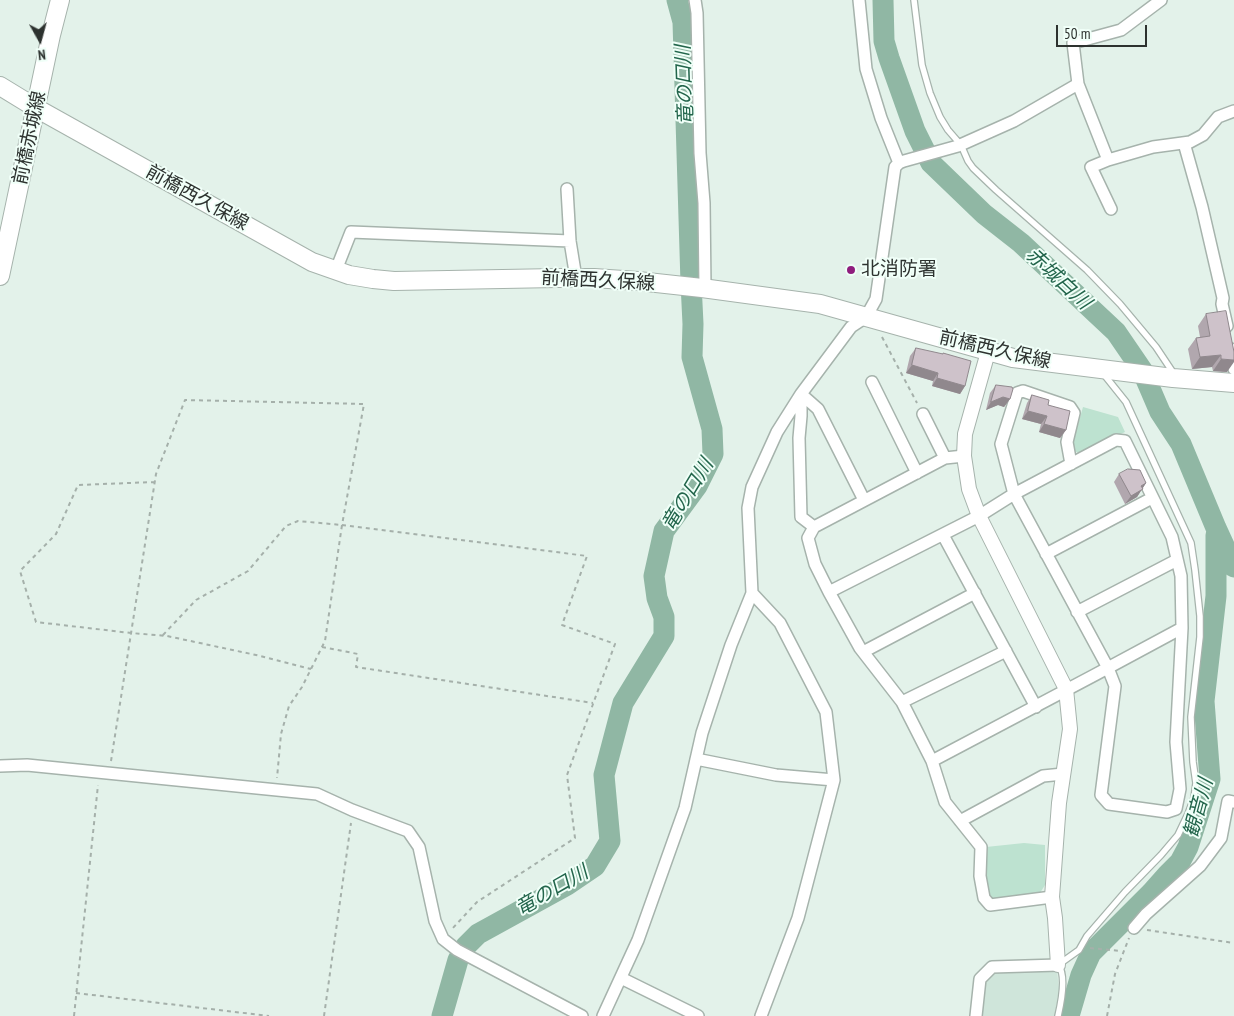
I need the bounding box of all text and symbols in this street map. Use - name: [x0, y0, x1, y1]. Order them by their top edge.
- north arrow: [15, 15, 65, 65]
- scale bar: [1059, 15, 1150, 47]
- text: 50 m: [1064, 24, 1090, 43]
- text: N: [37, 45, 47, 64]
- water label: 竜の口川: [672, 45, 698, 125]
- street label: 前橋赤城線: [9, 89, 51, 187]
- street label: 前橋西久保線: [142, 160, 252, 236]
- water label: 赤城白川: [1021, 243, 1095, 315]
- place label: 北消防署: [861, 259, 937, 281]
- marker: 北消防署: [845, 264, 857, 276]
- street label: 前橋西久保線: [540, 267, 656, 295]
- street label: 前橋西久保線: [937, 326, 1053, 374]
- water label: 竜の口川: [657, 455, 719, 535]
- water label: 観音川: [1180, 776, 1218, 840]
- water label: 竜の口川: [511, 861, 593, 921]

